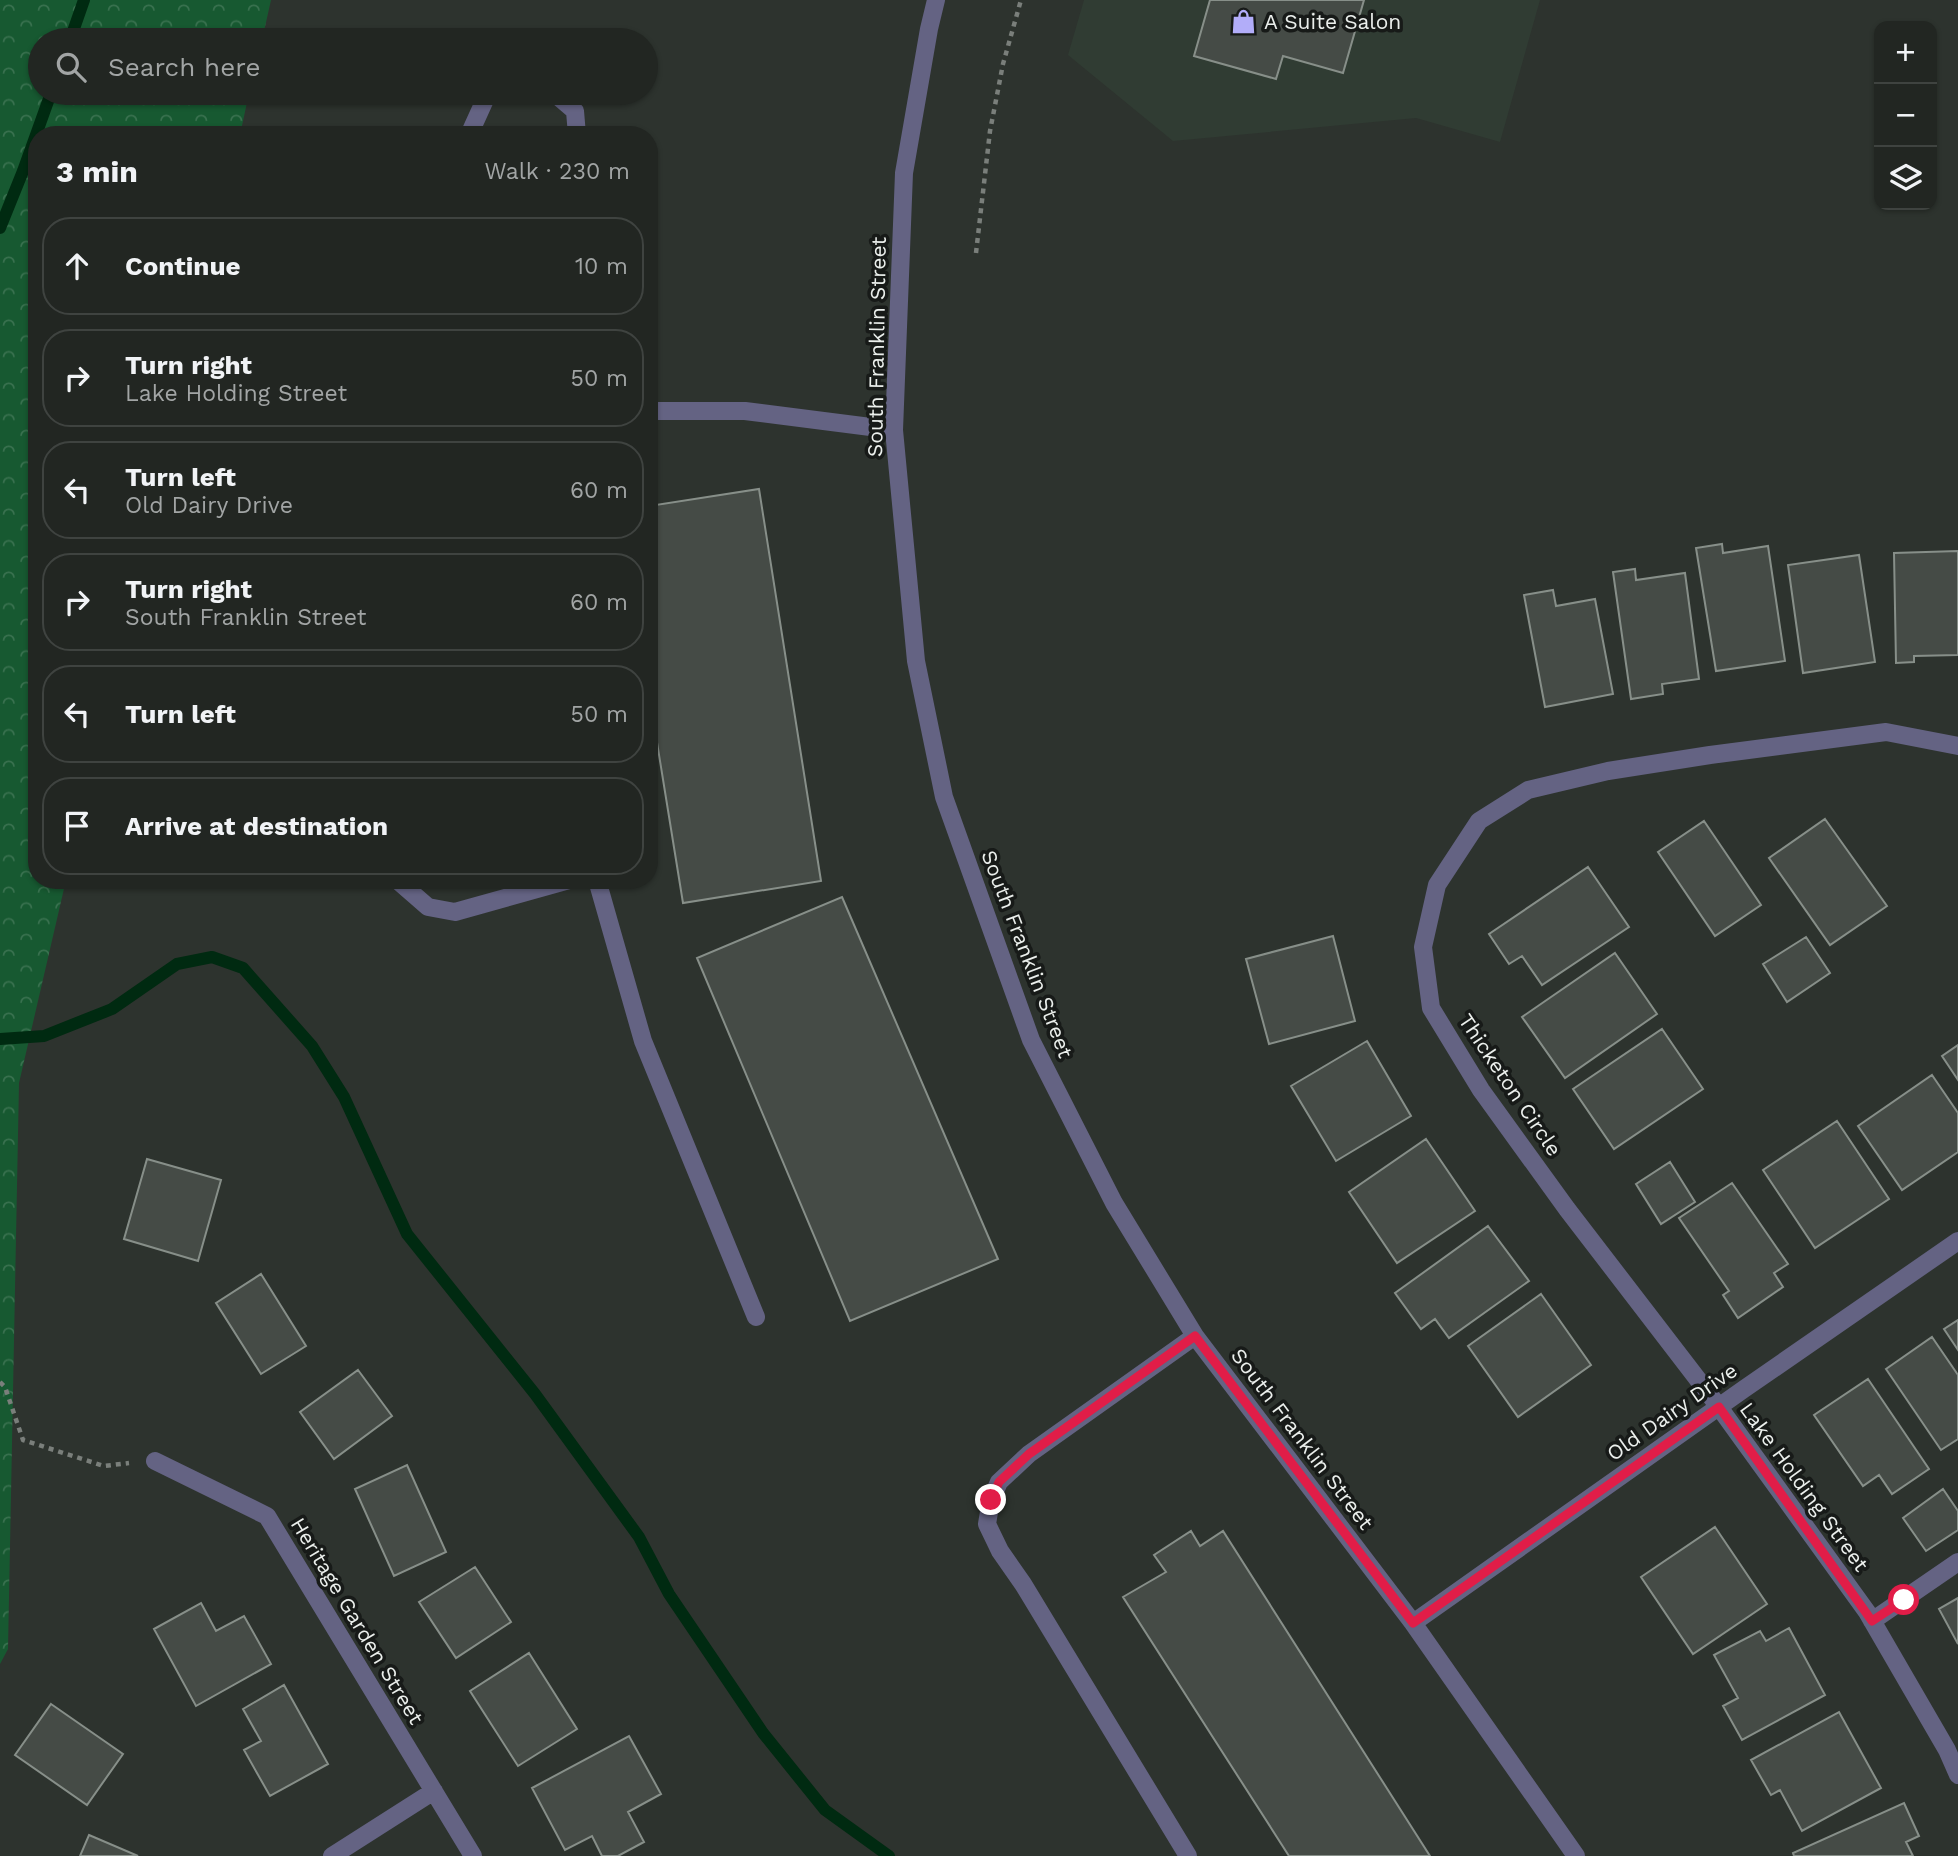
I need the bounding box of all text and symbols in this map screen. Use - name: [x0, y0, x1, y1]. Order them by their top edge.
- shop icon: A Suite Salon: [1230, 8, 1258, 36]
- place label: A Suite Salon: [1264, 9, 1401, 34]
- map controls: [1874, 21, 1937, 210]
- button: +: [1874, 21, 1937, 84]
- search box: [28, 28, 658, 105]
- icon: search: [52, 48, 90, 86]
- text: Search here: [108, 52, 260, 82]
- button: −: [1874, 84, 1937, 147]
- button: layers: [1874, 147, 1937, 210]
- text: 3 min: [56, 154, 138, 189]
- text: Walk · 230 m: [484, 158, 630, 185]
- street label: South Franklin Street: [862, 236, 891, 457]
- icon: ahead: [58, 247, 96, 285]
- text: Continue: [125, 251, 241, 281]
- text: 10 m: [575, 253, 628, 280]
- text: Turn right: [125, 350, 252, 380]
- icon: right: [58, 359, 96, 397]
- text: 50 m: [571, 365, 628, 392]
- text: Lake Holding Street: [125, 380, 347, 407]
- text: Turn left: [125, 462, 236, 492]
- icon: left: [58, 471, 96, 509]
- text: 60 m: [570, 477, 628, 504]
- text: Old Dairy Drive: [125, 492, 293, 519]
- text: Turn right: [125, 574, 252, 604]
- icon: right: [58, 583, 96, 621]
- text: 60 m: [570, 589, 628, 616]
- text: South Franklin Street: [125, 604, 366, 631]
- icon: left: [58, 695, 96, 733]
- text: Turn left: [125, 699, 236, 729]
- text: 50 m: [571, 701, 628, 728]
- icon: arrive: [58, 807, 96, 845]
- text: Arrive at destination: [125, 811, 388, 841]
- street label: South Franklin Street: [976, 846, 1079, 1061]
- street label: Thicketon Circle: [1454, 1009, 1567, 1161]
- street label: South Franklin Street: [1226, 1343, 1379, 1534]
- street label: Old Dairy Drive: [1602, 1357, 1742, 1466]
- street label: Lake Holding Street: [1735, 1397, 1874, 1576]
- route end: [975, 1484, 1006, 1515]
- street label: Heritage Garden Street: [286, 1513, 429, 1729]
- route start: [1888, 1584, 1919, 1615]

